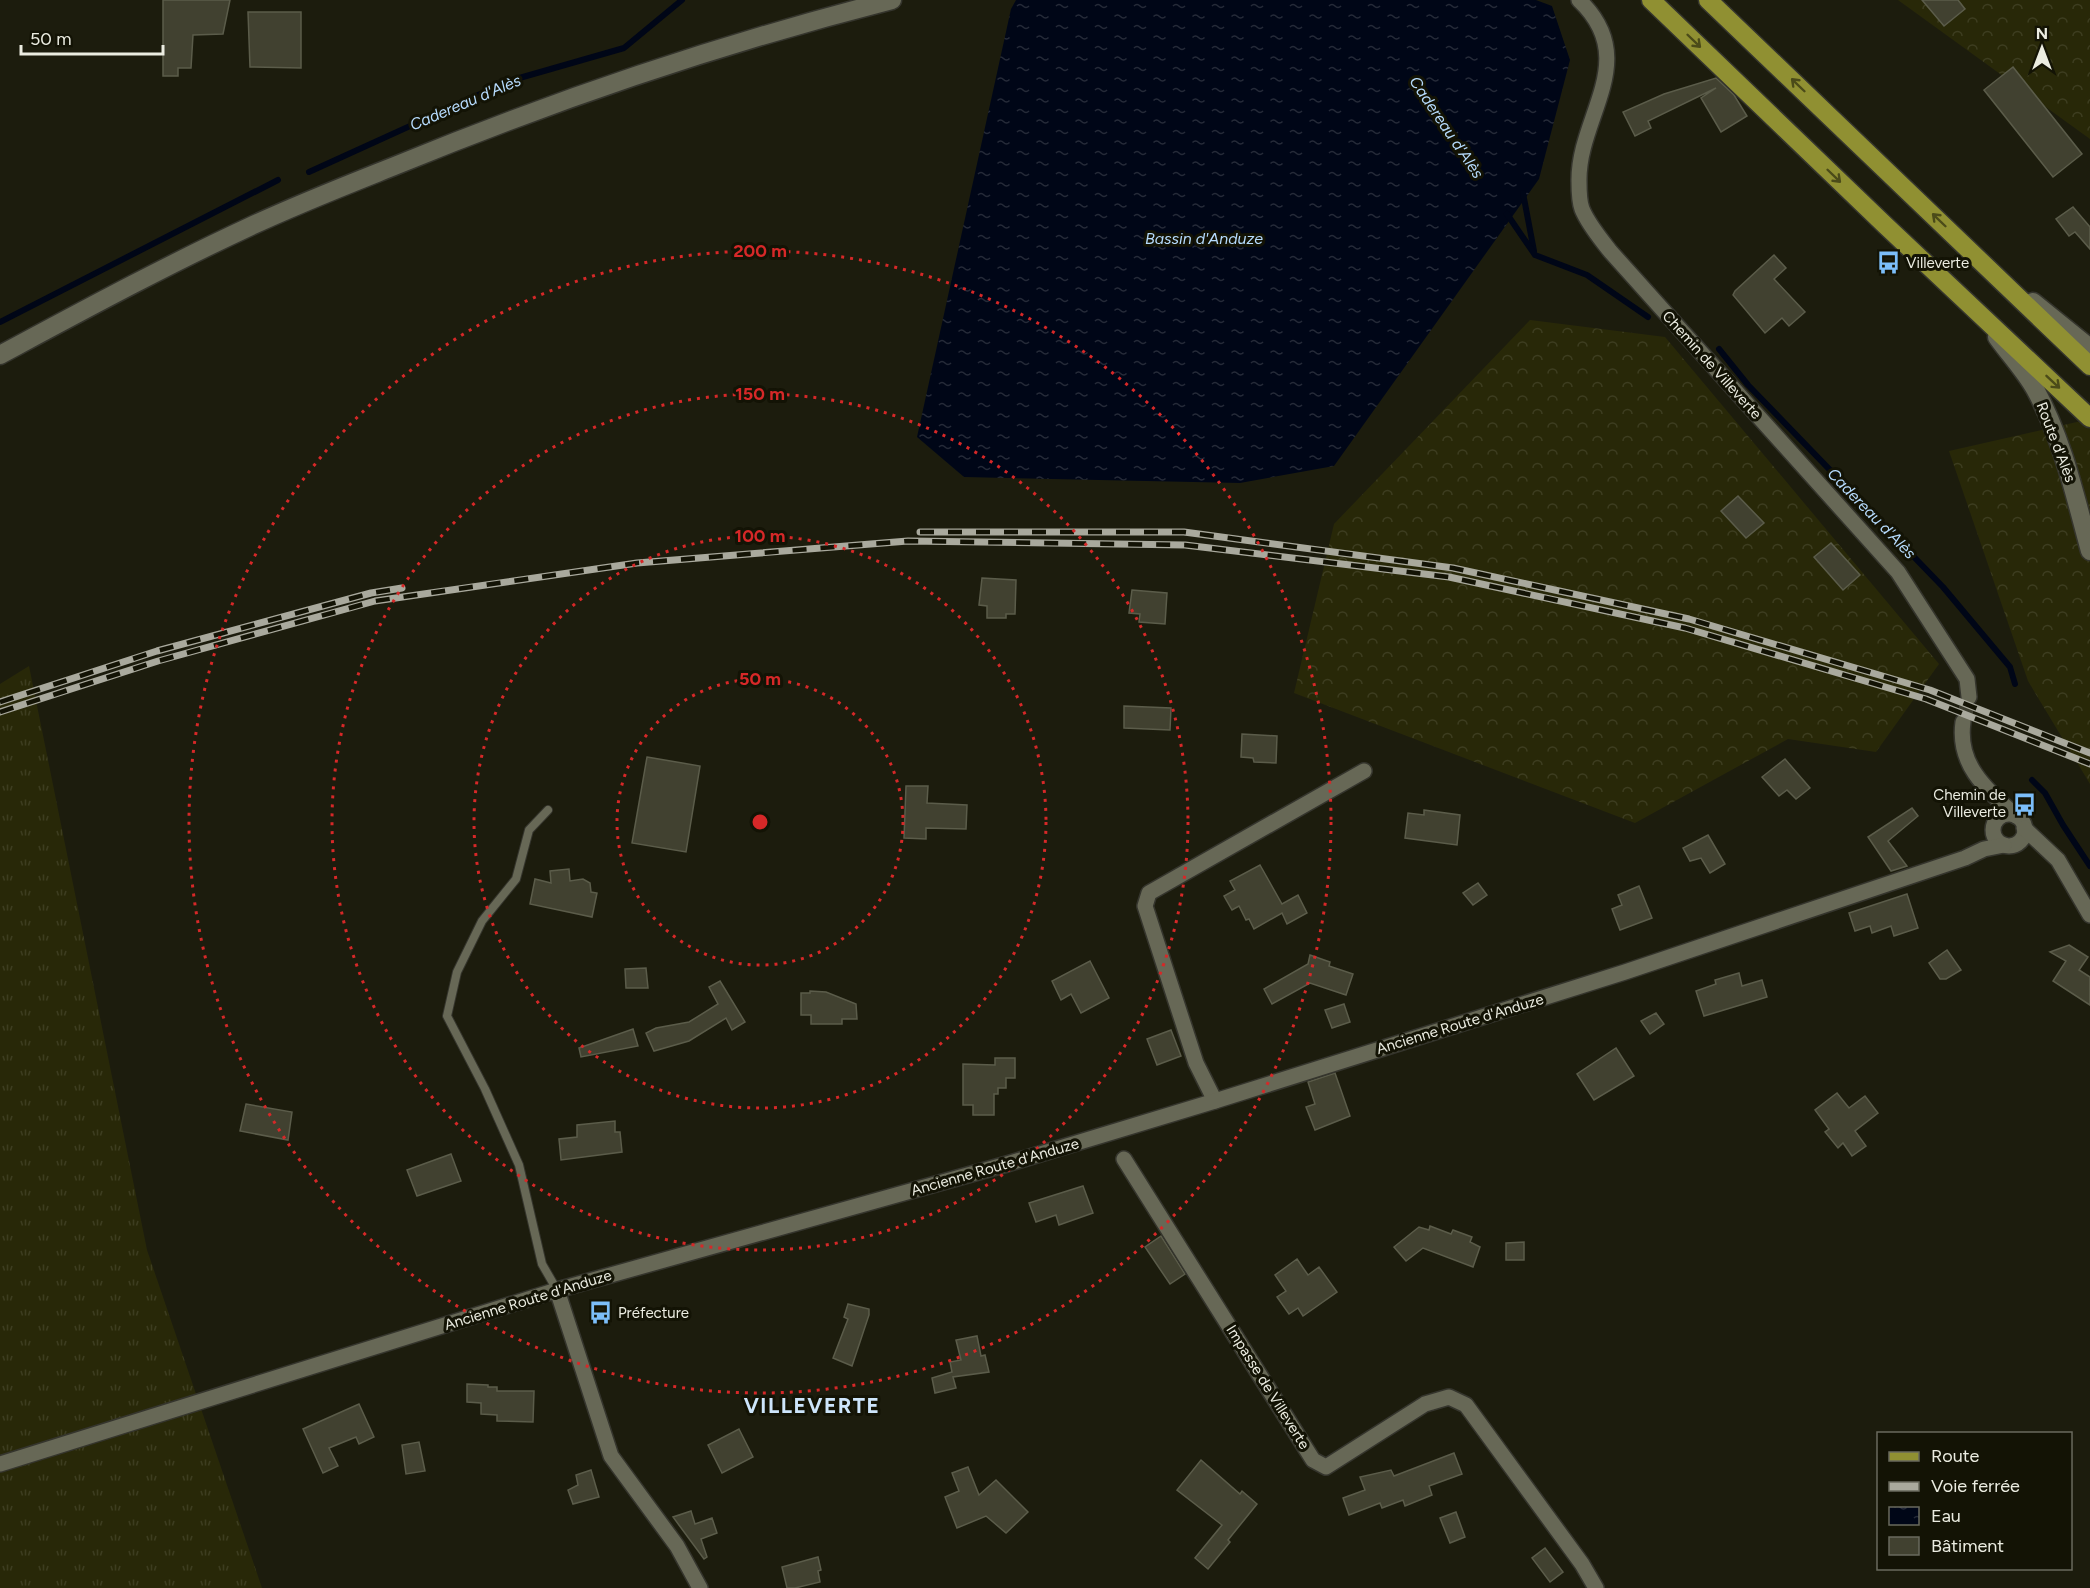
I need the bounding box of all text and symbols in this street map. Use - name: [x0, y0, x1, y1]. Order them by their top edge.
- scale bar: [21, 18, 164, 56]
- north arrow: [2012, 18, 2072, 78]
- text: N: [2036, 24, 2048, 43]
- text: 50 m: [30, 28, 72, 50]
- one-way arrow: [1686, 33, 1701, 48]
- water label: Cadereau d'Alès: [407, 70, 524, 134]
- water label: Cadereau d'Alès: [1405, 73, 1488, 182]
- one-way arrow: [1791, 79, 1806, 93]
- one-way arrow: [1826, 169, 1841, 183]
- one-way arrow: [1932, 213, 1947, 227]
- water label: Bassin d'Anduze: [1145, 229, 1263, 248]
- text: 200 m: [733, 240, 787, 262]
- bus stop icon: Villeverte: [1875, 250, 1901, 276]
- place label: Villeverte: [1906, 254, 1969, 272]
- street label: Chemin de Villeverte: [1659, 307, 1765, 423]
- one-way arrow: [2045, 375, 2060, 389]
- text: 150 m: [735, 383, 785, 405]
- street label: Route d'Alès: [2032, 399, 2080, 485]
- water label: Cadereau d'Alès: [1824, 464, 1920, 563]
- text: 100 m: [735, 525, 785, 547]
- text: 50 m: [739, 668, 781, 690]
- place label: Chemin de Villeverte: [1933, 786, 2006, 821]
- bus stop icon: Chemin de Villeverte: [2011, 791, 2037, 817]
- centre of rings: [750, 812, 770, 832]
- street label: Ancienne Route d'Anduze: [1374, 990, 1546, 1058]
- street label: Ancienne Route d'Anduze: [909, 1134, 1081, 1200]
- street label: Ancienne Route d'Anduze: [442, 1266, 614, 1334]
- bus stop icon: Préfecture: [587, 1300, 613, 1326]
- place label: Préfecture: [618, 1304, 689, 1322]
- street label: Impasse de Villeverte: [1222, 1322, 1314, 1452]
- district label: VILLEVERTE: [744, 1393, 880, 1418]
- legend: [1877, 1432, 2072, 1570]
- text: Route: [1931, 1445, 1980, 1467]
- text: Voie ferrée: [1931, 1475, 2020, 1497]
- text: Eau: [1931, 1505, 1961, 1527]
- text: Bâtiment: [1931, 1535, 2004, 1557]

